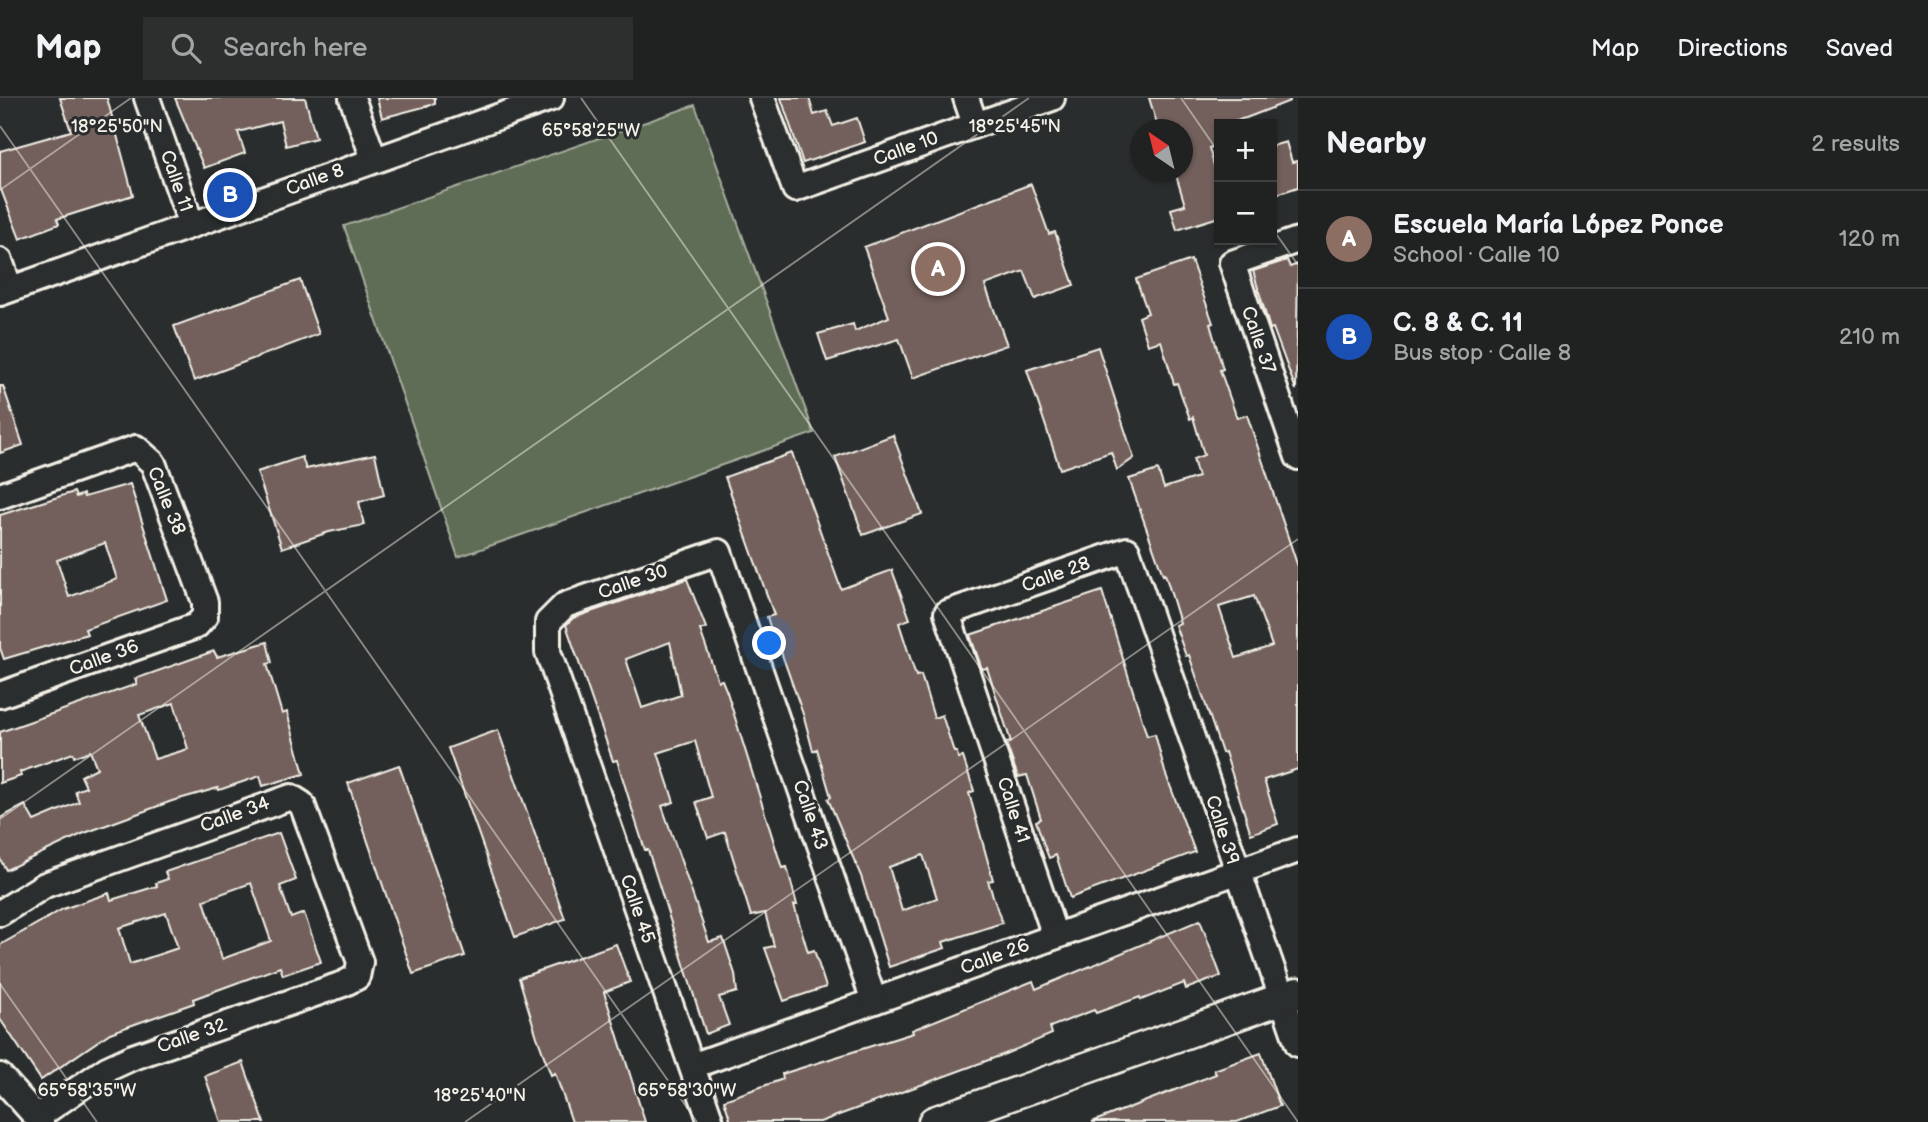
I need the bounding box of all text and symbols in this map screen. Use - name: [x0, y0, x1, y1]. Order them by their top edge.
- search box: [143, 17, 633, 80]
- text: Map: [35, 28, 101, 68]
- icon: search: [167, 29, 205, 67]
- text: Search here: [223, 33, 367, 64]
- text: Map: [1591, 34, 1639, 63]
- text: Directions: [1677, 34, 1788, 63]
- text: Saved: [1826, 34, 1893, 63]
- text: 18°25'50"N: [71, 116, 163, 137]
- text: 18°25'45"N: [969, 116, 1061, 137]
- north arrow: [1130, 119, 1193, 182]
- map controls: [1214, 119, 1277, 245]
- button: +: [1214, 119, 1277, 182]
- text: 65°58'25"W: [542, 120, 641, 141]
- text: Nearby: [1326, 126, 1426, 162]
- street label: Calle 10: [870, 127, 942, 171]
- text: 2 results: [1811, 130, 1900, 158]
- street label: Calle 11: [155, 147, 197, 215]
- street label: Calle 8: [283, 159, 347, 201]
- pin: B: [207, 169, 253, 221]
- button: −: [1214, 182, 1277, 245]
- text: Escuela María López Ponce: [1393, 210, 1724, 241]
- text: A: [1342, 225, 1356, 253]
- text: 120 m: [1839, 225, 1900, 253]
- text: School · Calle 10: [1393, 241, 1560, 269]
- pin: A: [915, 243, 961, 295]
- street label: Calle 37: [1236, 303, 1280, 377]
- text: C. 8 & C. 11: [1393, 308, 1523, 339]
- text: B: [1341, 323, 1357, 351]
- text: 210 m: [1839, 323, 1900, 351]
- text: Bus stop · Calle 8: [1393, 339, 1571, 367]
- street label: Calle 38: [142, 463, 190, 539]
- street label: Calle 28: [1019, 552, 1093, 598]
- street label: Calle 30: [595, 559, 671, 605]
- your location: [752, 626, 786, 660]
- street label: Calle 36: [66, 635, 142, 681]
- street label: Calle 41: [992, 774, 1034, 846]
- street label: Calle 43: [787, 777, 833, 853]
- street label: Calle 34: [197, 792, 273, 838]
- street label: Calle 39: [1200, 792, 1244, 868]
- street label: Calle 45: [614, 871, 660, 947]
- street label: Calle 26: [957, 934, 1033, 980]
- street label: Calle 32: [154, 1013, 230, 1059]
- text: 65°58'35"W: [38, 1080, 137, 1101]
- text: 65°58'30"W: [638, 1080, 737, 1101]
- text: 18°25'40"N: [434, 1085, 526, 1106]

